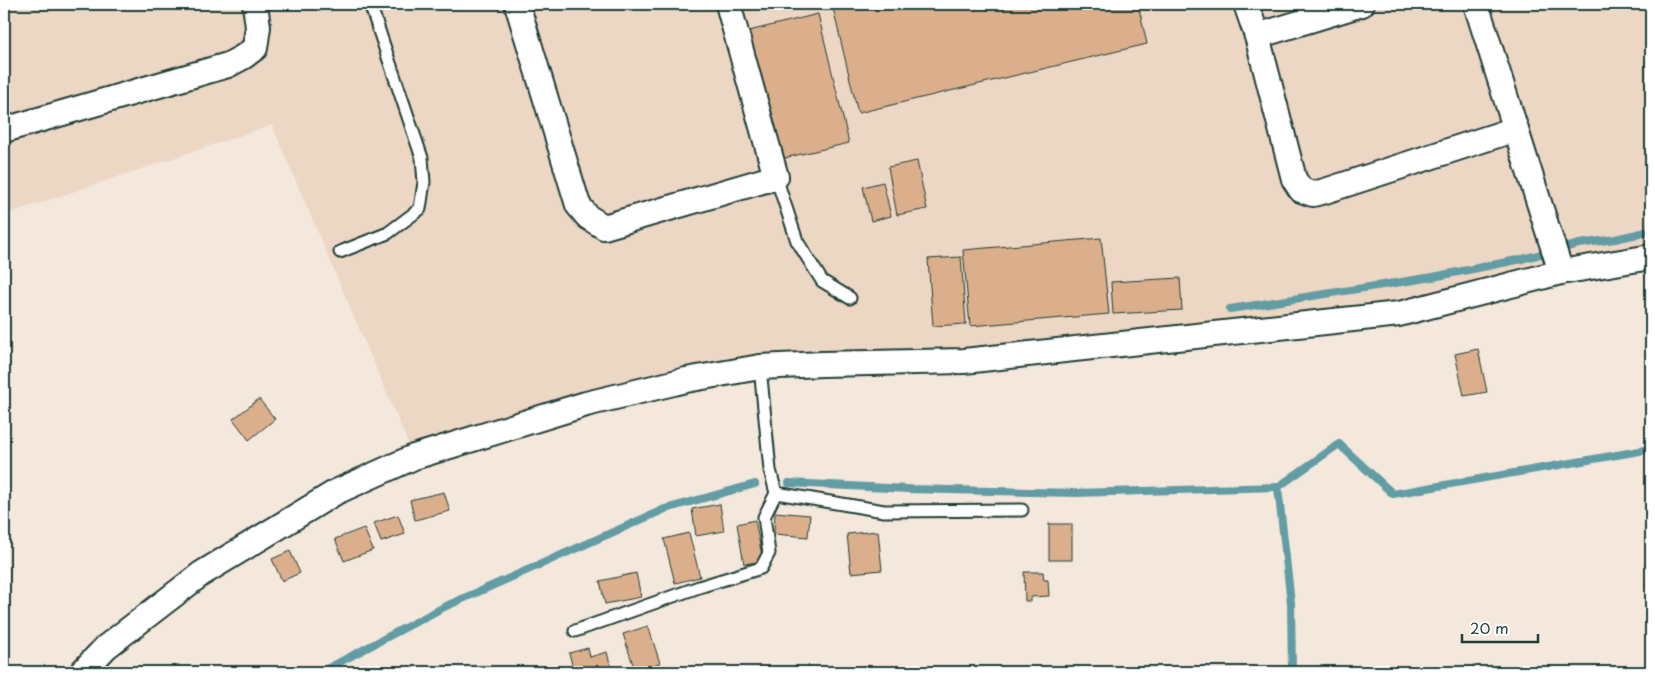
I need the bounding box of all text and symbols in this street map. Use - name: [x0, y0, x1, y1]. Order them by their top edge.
- scale bar: [1462, 611, 1539, 643]
- text: 20 m: [1470, 616, 1509, 639]

